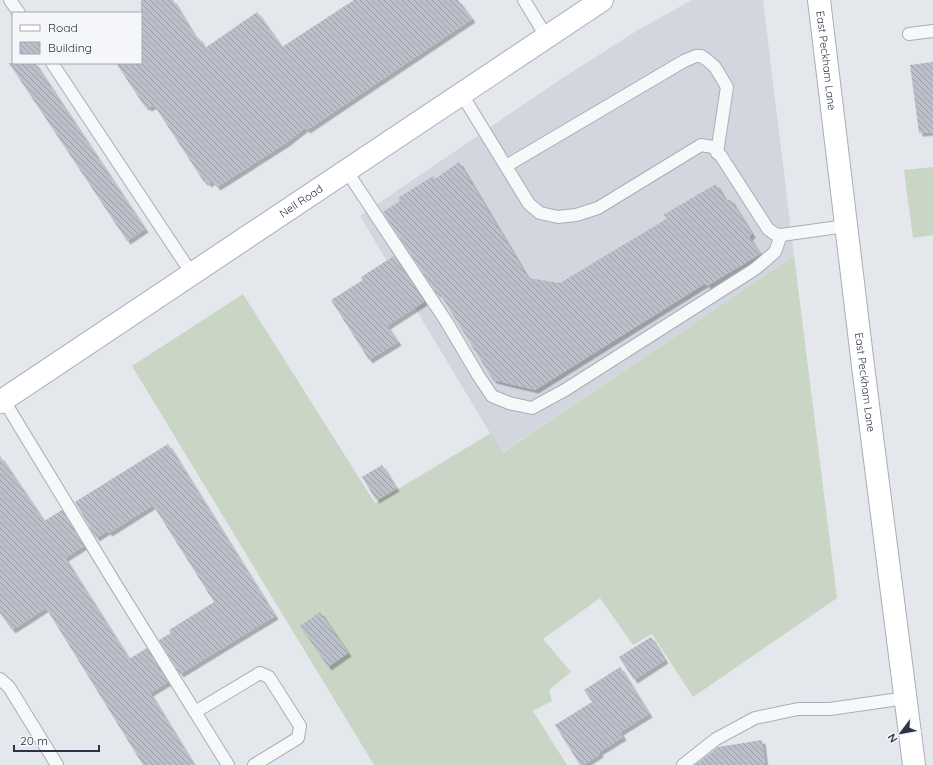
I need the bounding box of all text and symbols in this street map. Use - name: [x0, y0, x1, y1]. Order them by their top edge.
- street label: East Peckham Lane: [813, 10, 839, 111]
- legend: [12, 12, 142, 64]
- text: Road: [48, 20, 78, 35]
- text: Building: [48, 40, 92, 55]
- street label: Neil Road: [277, 181, 326, 221]
- street label: East Peckham Lane: [852, 332, 878, 433]
- north arrow: [881, 713, 921, 753]
- scale bar: [14, 727, 99, 753]
- text: N: [884, 731, 901, 745]
- text: 20 m: [20, 733, 48, 748]

